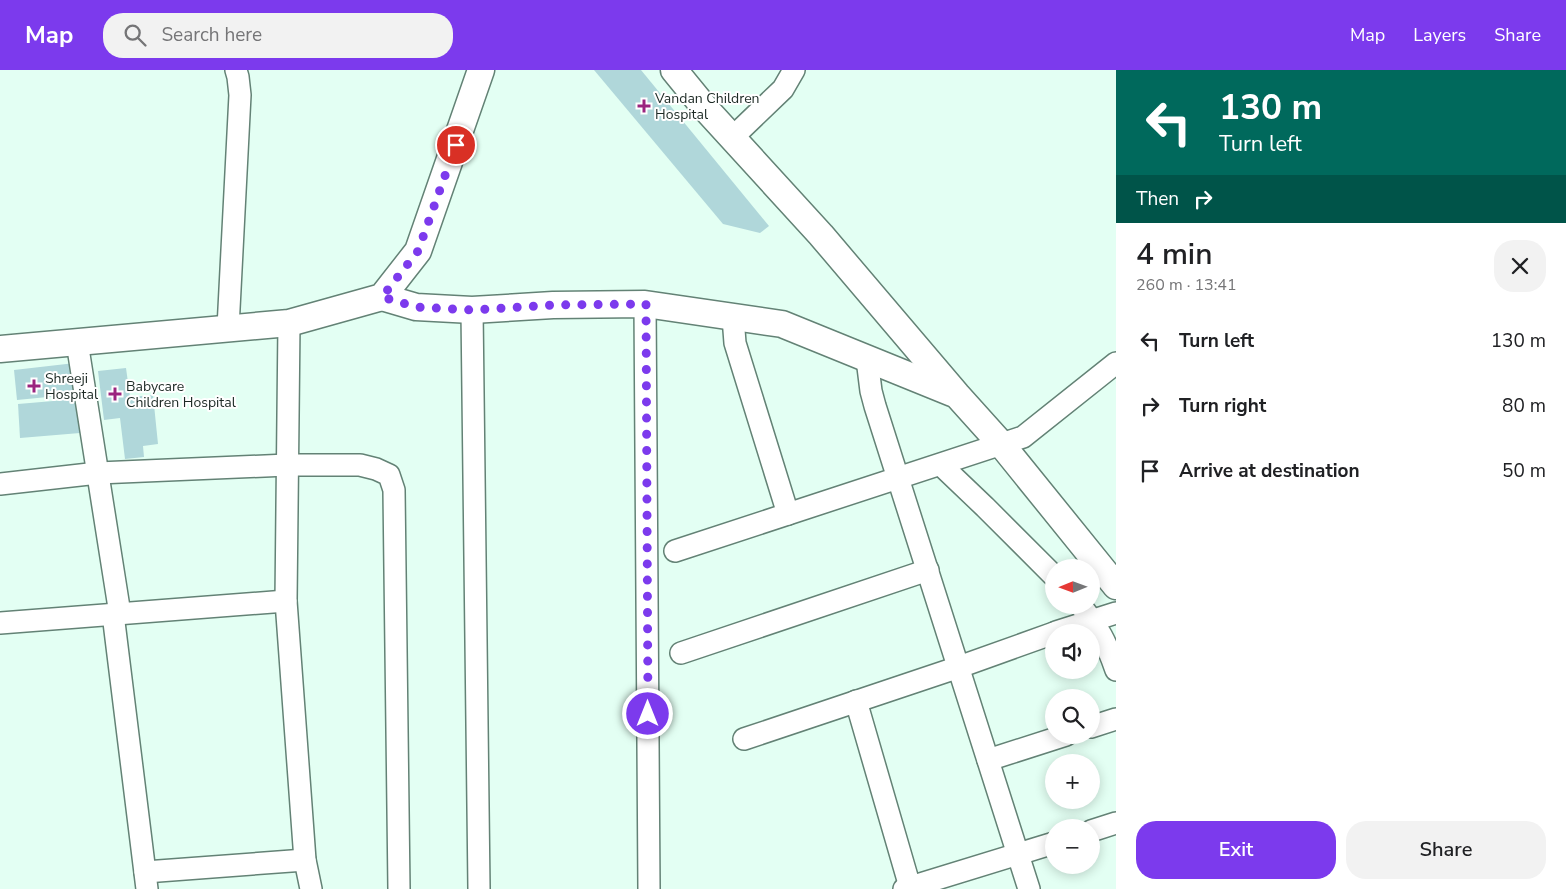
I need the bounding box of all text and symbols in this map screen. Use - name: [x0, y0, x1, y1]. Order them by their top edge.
- search box: [103, 13, 453, 58]
- text: Map: [25, 19, 73, 51]
- icon: search: [121, 21, 149, 49]
- text: Search here: [161, 22, 262, 48]
- text: Map: [1350, 23, 1385, 47]
- text: Layers: [1413, 23, 1466, 47]
- text: Share: [1494, 23, 1541, 47]
- text: 130 m: [1219, 84, 1322, 131]
- place label: Vandan Children Hospital: [654, 89, 760, 124]
- icon: left: [1136, 90, 1201, 155]
- marker: Vandan Children Hospital: [637, 99, 651, 113]
- pin: [435, 124, 477, 166]
- text: Turn left: [1219, 129, 1302, 159]
- icon: arrive: [442, 131, 470, 159]
- icon: right: [1189, 185, 1217, 213]
- text: Then: [1136, 186, 1179, 212]
- text: 4 min: [1136, 234, 1212, 275]
- button: close: [1494, 240, 1546, 292]
- text: 260 m · 13:41: [1136, 274, 1237, 296]
- icon: left: [1136, 327, 1164, 355]
- text: Turn left: [1179, 328, 1254, 354]
- text: 130 m: [1491, 328, 1546, 354]
- place label: Shreeji Hospital: [45, 369, 99, 404]
- place label: Babycare Children Hospital: [126, 377, 237, 412]
- marker: Shreeji Hospital: [27, 379, 41, 393]
- marker: Babycare Children Hospital: [108, 387, 122, 401]
- icon: right: [1136, 392, 1164, 420]
- text: Turn right: [1179, 393, 1266, 419]
- text: 80 m: [1502, 393, 1546, 419]
- icon: arrive: [1136, 457, 1164, 485]
- text: Arrive at destination: [1179, 458, 1360, 484]
- text: 50 m: [1502, 458, 1546, 484]
- north arrow: [1045, 559, 1100, 614]
- map controls: [1045, 559, 1100, 874]
- button: sound: [1045, 624, 1100, 679]
- position arrow: [621, 687, 673, 739]
- button: search: [1045, 689, 1100, 744]
- button: +: [1045, 754, 1100, 809]
- button: −: [1045, 819, 1100, 874]
- button: Exit: [1136, 821, 1336, 879]
- button: Share: [1346, 821, 1546, 879]

